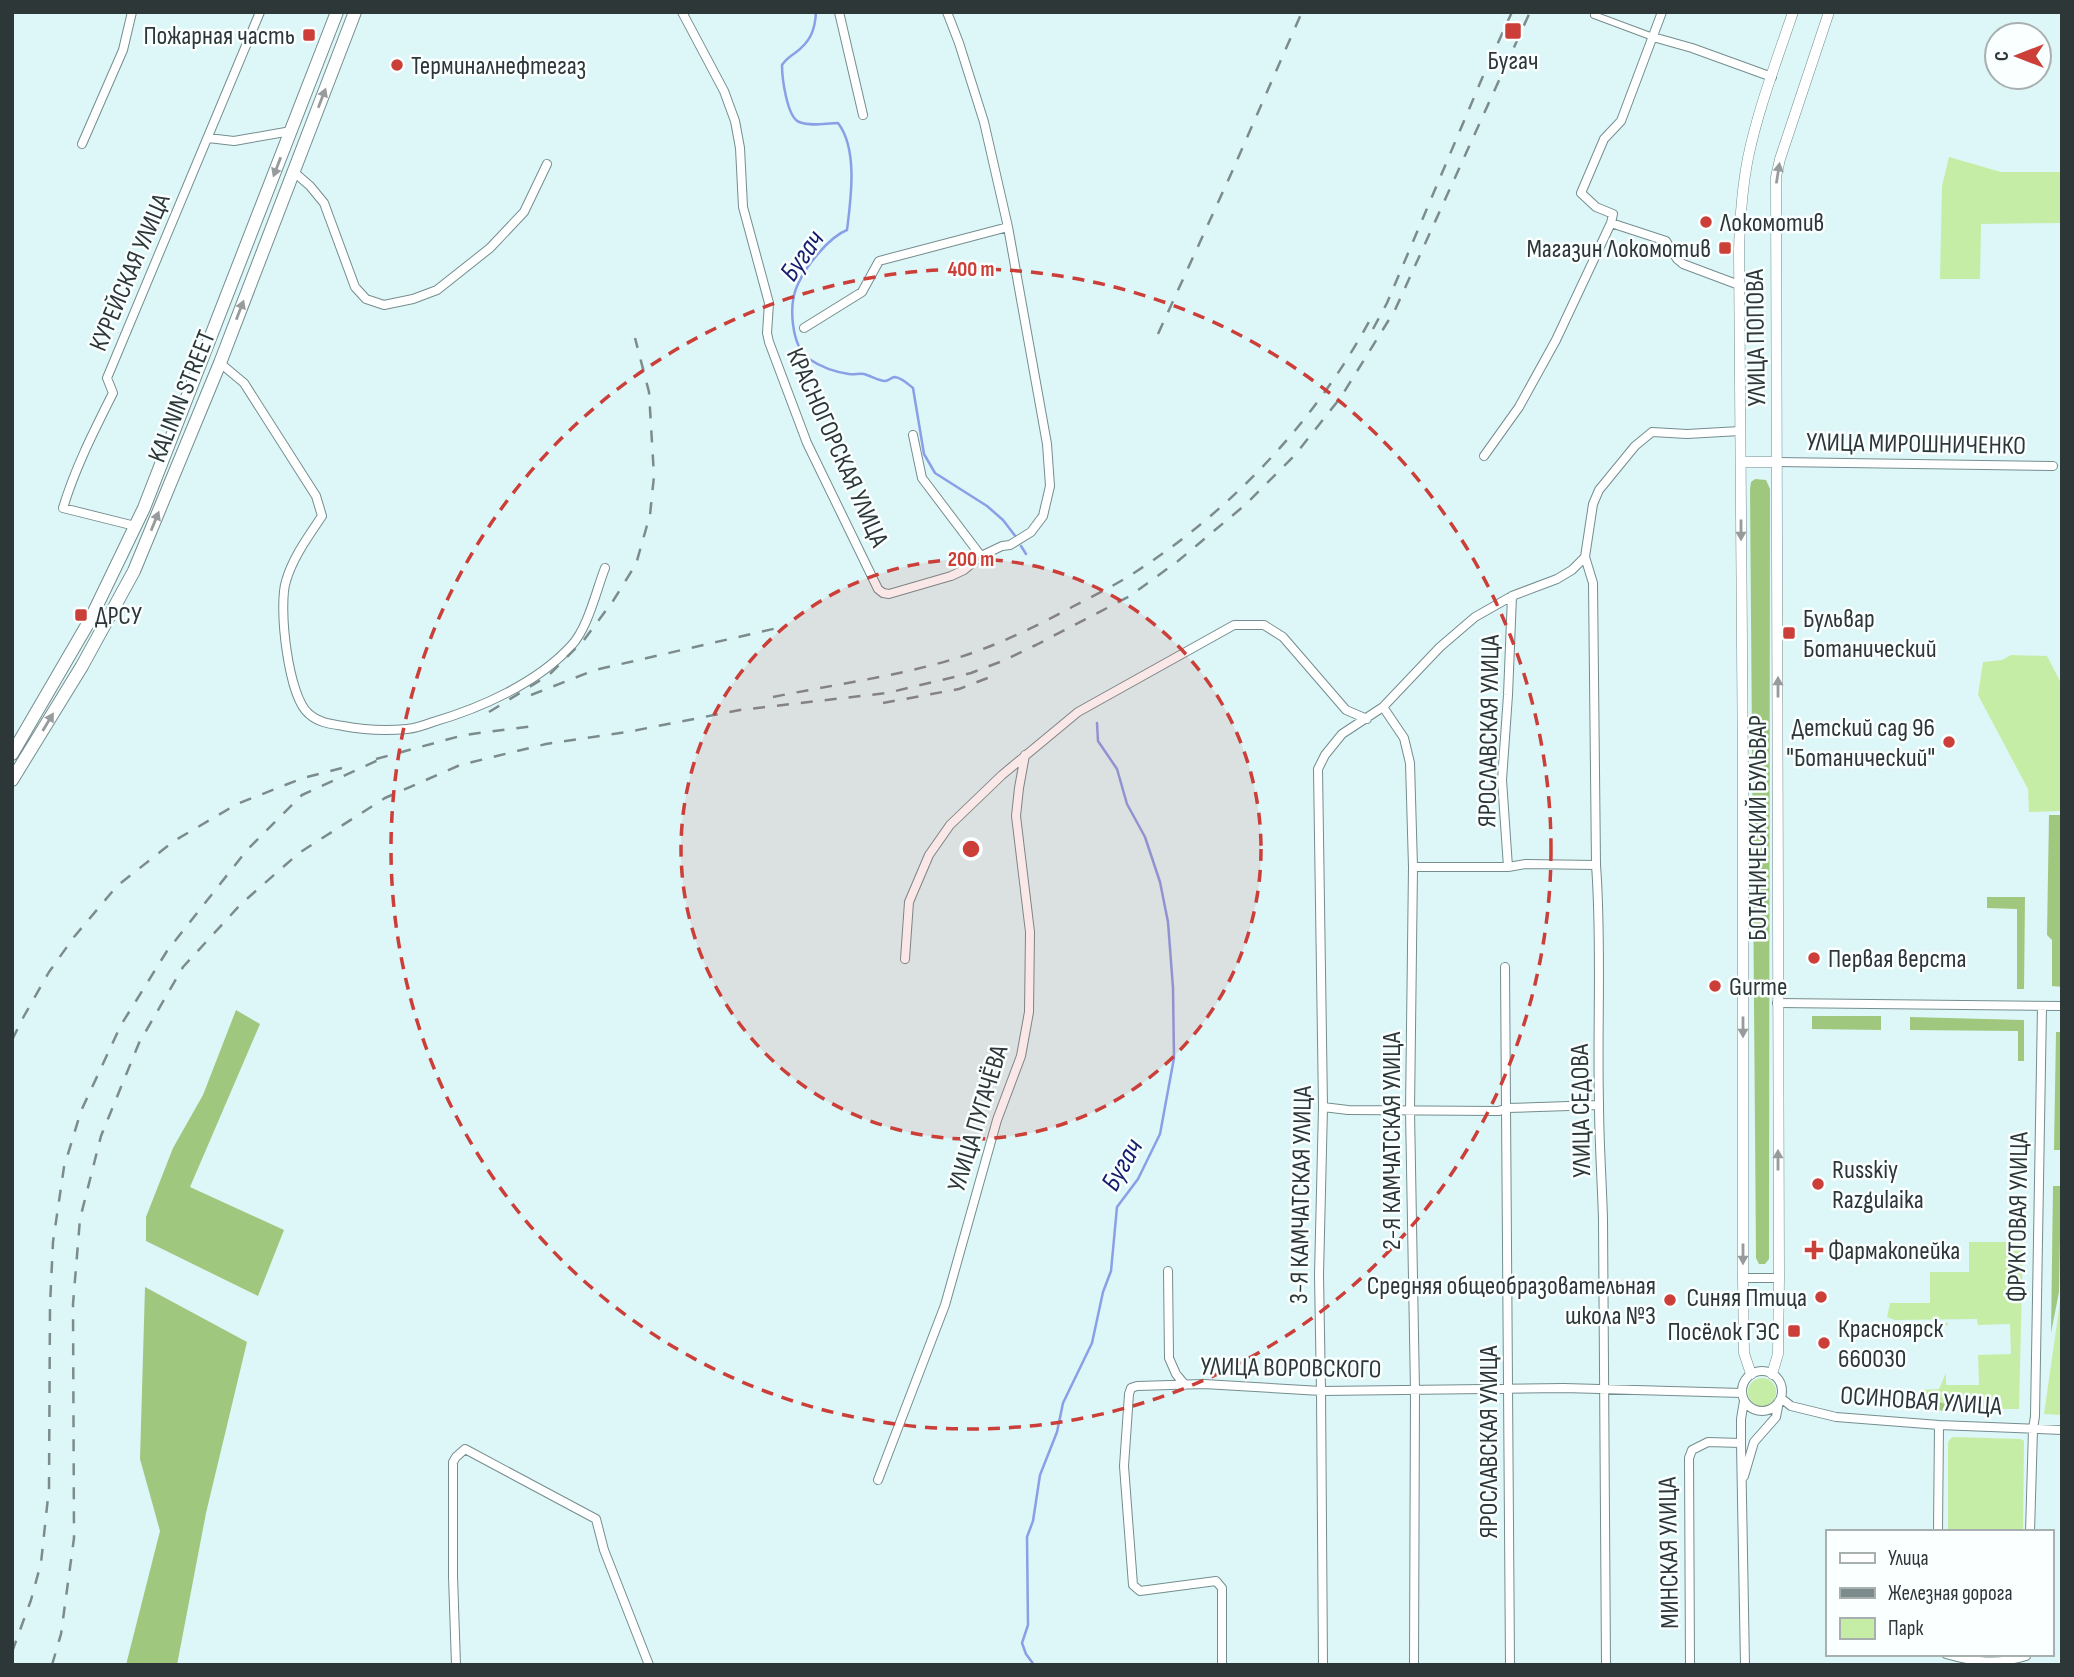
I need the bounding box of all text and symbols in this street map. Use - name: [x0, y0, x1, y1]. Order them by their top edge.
- place label: Пожарная часть: [143, 21, 295, 52]
- marker: Бугач: [1503, 21, 1523, 41]
- north arrow: [1983, 21, 2053, 91]
- marker: Пожарная часть: [301, 27, 317, 43]
- place label: Бугач: [1488, 46, 1538, 77]
- place label: Терминалнефтегаз: [411, 51, 586, 82]
- text: С: [1991, 51, 2014, 61]
- marker: Терминалнефтегаз: [389, 57, 405, 73]
- one-way arrow: [316, 88, 327, 109]
- one-way arrow: [271, 157, 282, 178]
- one-way arrow: [1773, 162, 1784, 184]
- street label: КУРЕЙСКАЯ УЛИЦА: [83, 189, 178, 356]
- place label: Локомотив: [1719, 208, 1824, 239]
- marker: Локомотив: [1698, 214, 1714, 230]
- water label: Бугач: [773, 224, 831, 288]
- place label: Магазин Локомотив: [1526, 234, 1711, 265]
- marker: Магазин Локомотив: [1717, 240, 1733, 256]
- text: 400 m: [948, 257, 994, 282]
- street label: УЛИЦА ПОПОВА: [1740, 268, 1773, 407]
- one-way arrow: [235, 300, 246, 321]
- street label: KALININ STREET: [142, 326, 223, 467]
- street label: КРАСНОГОРСКАЯ УЛИЦА: [779, 343, 895, 553]
- street label: УЛИЦА МИРОШНИЧЕНКО: [1806, 427, 2026, 462]
- one-way arrow: [150, 511, 161, 532]
- one-way arrow: [1735, 519, 1747, 541]
- text: 200 m: [948, 547, 994, 572]
- place label: ДРСУ: [95, 601, 142, 632]
- place label: Бульвар Ботанический: [1803, 604, 1937, 665]
- marker: ДРСУ: [73, 607, 89, 623]
- marker: Бульвар Ботанический: [1781, 625, 1797, 641]
- street label: ЯРОСЛАВСКАЯ УЛИЦА: [1472, 634, 1507, 828]
- one-way arrow: [1772, 676, 1784, 698]
- one-way arrow: [42, 713, 55, 732]
- place label: Детский сад 96 "Ботанический": [1786, 713, 1935, 774]
- street label: БОТАНИЧЕСКИЙ БУЛЬВАР: [1743, 715, 1774, 941]
- marker: Детский сад 96 "Ботанический": [1941, 734, 1957, 750]
- centre of rings: [959, 837, 983, 861]
- place label: Первая верста: [1828, 944, 1967, 975]
- marker: Первая верста: [1806, 950, 1822, 966]
- place label: Gurme: [1729, 972, 1788, 1003]
- marker: Gurme: [1707, 978, 1723, 994]
- one-way arrow: [1737, 1016, 1749, 1038]
- street label: 2-Я КАМЧАТСКАЯ УЛИЦА: [1377, 1031, 1408, 1250]
- street label: УЛИЦА ПУГАЧЁВА: [942, 1041, 1016, 1195]
- street label: УЛИЦА СЕДОВА: [1565, 1043, 1598, 1178]
- street label: 3-Я КАМЧАТСКАЯ УЛИЦА: [1284, 1085, 1319, 1304]
- street label: ФРУКТОВАЯ УЛИЦА: [2002, 1131, 2035, 1302]
- water label: Бугач: [1094, 1133, 1150, 1197]
- one-way arrow: [1772, 1149, 1784, 1171]
- place label: Russkiy Razgulaika: [1832, 1155, 1924, 1216]
- marker: Russkiy Razgulaika: [1810, 1176, 1826, 1192]
- place label: Фармакопейка: [1828, 1236, 1960, 1267]
- marker: Фармакопейка: [1806, 1242, 1822, 1258]
- one-way arrow: [1737, 1243, 1749, 1265]
- place label: Средняя общеобразовательная школа №3: [1367, 1271, 1656, 1332]
- place label: Синяя Птица: [1686, 1283, 1807, 1314]
- marker: Синяя Птица: [1813, 1289, 1829, 1305]
- marker: Средняя общеобразовательная школа №3: [1662, 1292, 1678, 1308]
- place label: Красноярск 660030: [1838, 1314, 1944, 1375]
- place label: Посёлок ГЭС: [1667, 1317, 1780, 1348]
- marker: Посёлок ГЭС: [1786, 1323, 1802, 1339]
- marker: Красноярск 660030: [1816, 1335, 1832, 1351]
- street label: ЯРОСЛАВСКАЯ УЛИЦА: [1474, 1345, 1505, 1538]
- street label: УЛИЦА ВОРОВСКОГО: [1200, 1351, 1382, 1386]
- street label: ОСИНОВАЯ УЛИЦА: [1839, 1380, 2004, 1423]
- street label: МИНСКАЯ УЛИЦА: [1653, 1476, 1686, 1629]
- legend: [1826, 1530, 2053, 1656]
- text: Улица: [1888, 1546, 1929, 1571]
- text: Железная дорога: [1888, 1581, 2013, 1606]
- text: Парк: [1888, 1616, 1923, 1641]

